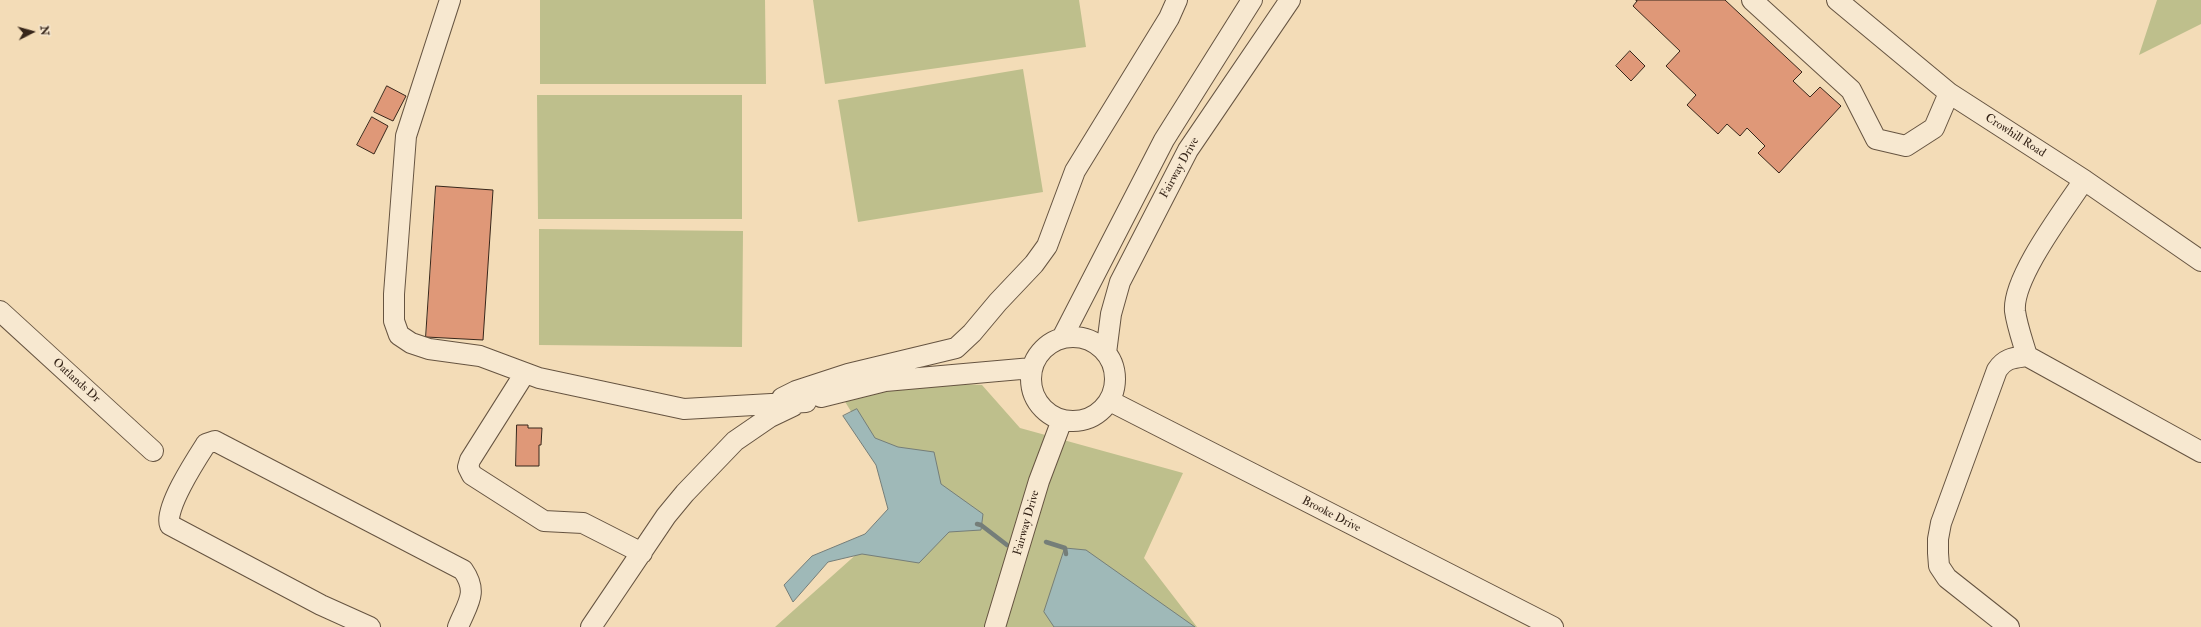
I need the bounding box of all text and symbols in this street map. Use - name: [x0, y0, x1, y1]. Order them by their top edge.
- north arrow: [12, 12, 52, 52]
- text: N: [37, 25, 51, 36]
- street label: Crowhill Road: [1982, 111, 2048, 161]
- street label: Fairway Drive: [1157, 135, 1203, 201]
- street label: Oatlands Dr: [49, 356, 103, 406]
- street label: Fairway Drive: [1011, 489, 1043, 557]
- street label: Brooke Drive: [1299, 494, 1363, 536]

